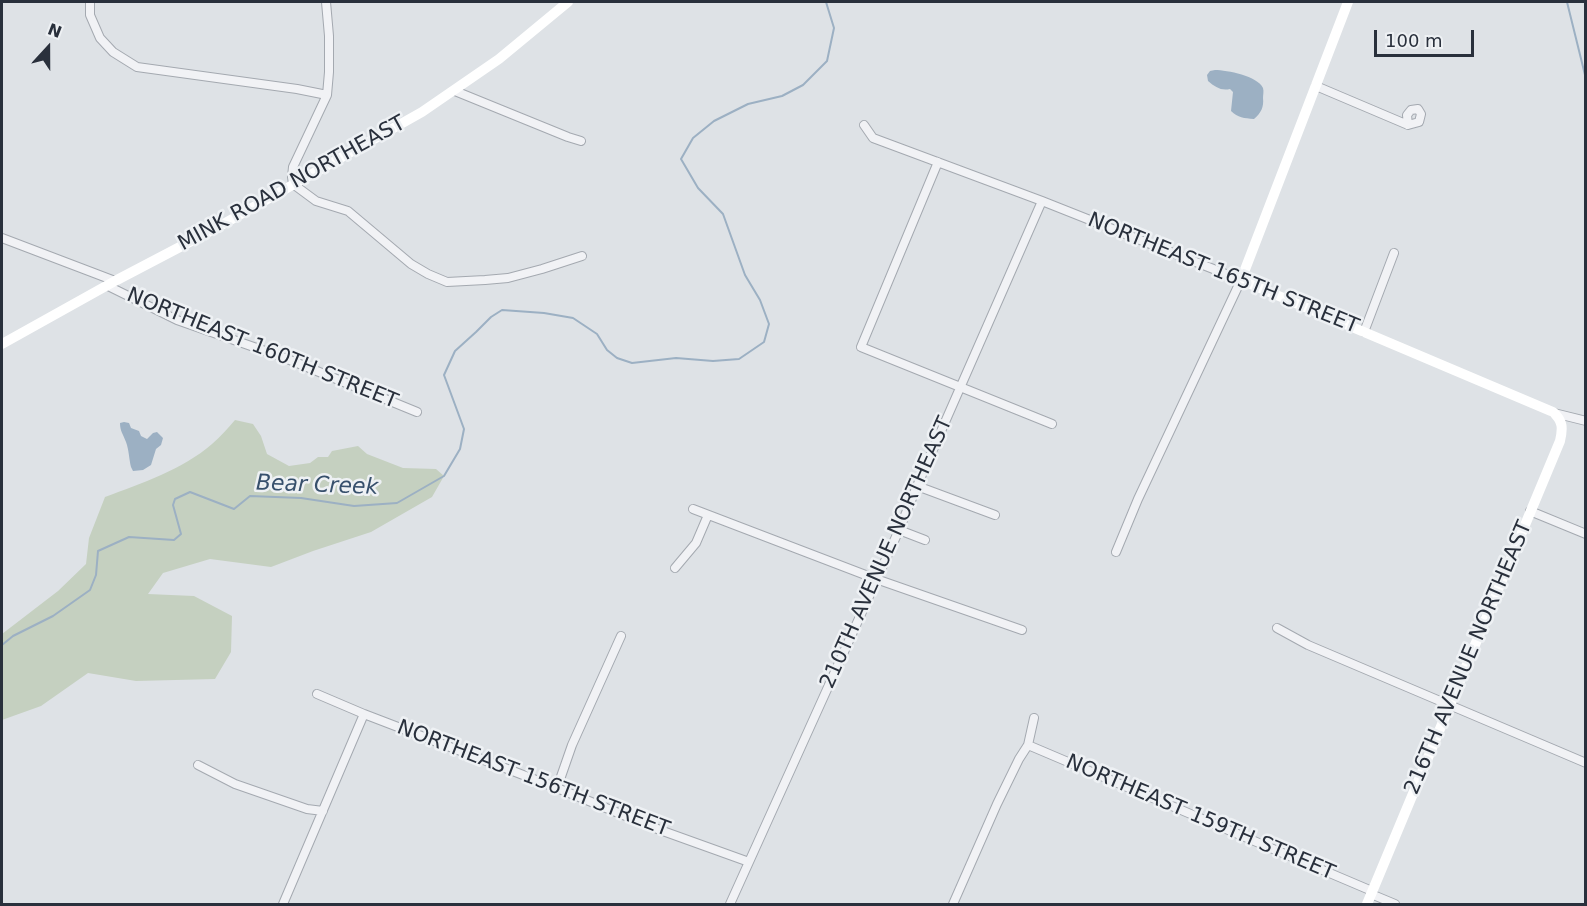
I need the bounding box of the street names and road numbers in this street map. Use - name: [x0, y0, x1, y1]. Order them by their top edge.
- street label: MINK ROAD NORTHEAST: [174, 111, 410, 257]
- street label: NORTHEAST 165TH STREET: [1084, 208, 1362, 340]
- street label: NORTHEAST 160TH STREET: [123, 283, 401, 415]
- street label: 210TH AVENUE NORTHEAST: [816, 413, 958, 693]
- street label: 216TH AVENUE NORTHEAST: [1400, 517, 1538, 799]
- street label: NORTHEAST 156TH STREET: [393, 715, 673, 843]
- street label: NORTHEAST 159TH STREET: [1062, 750, 1338, 886]

